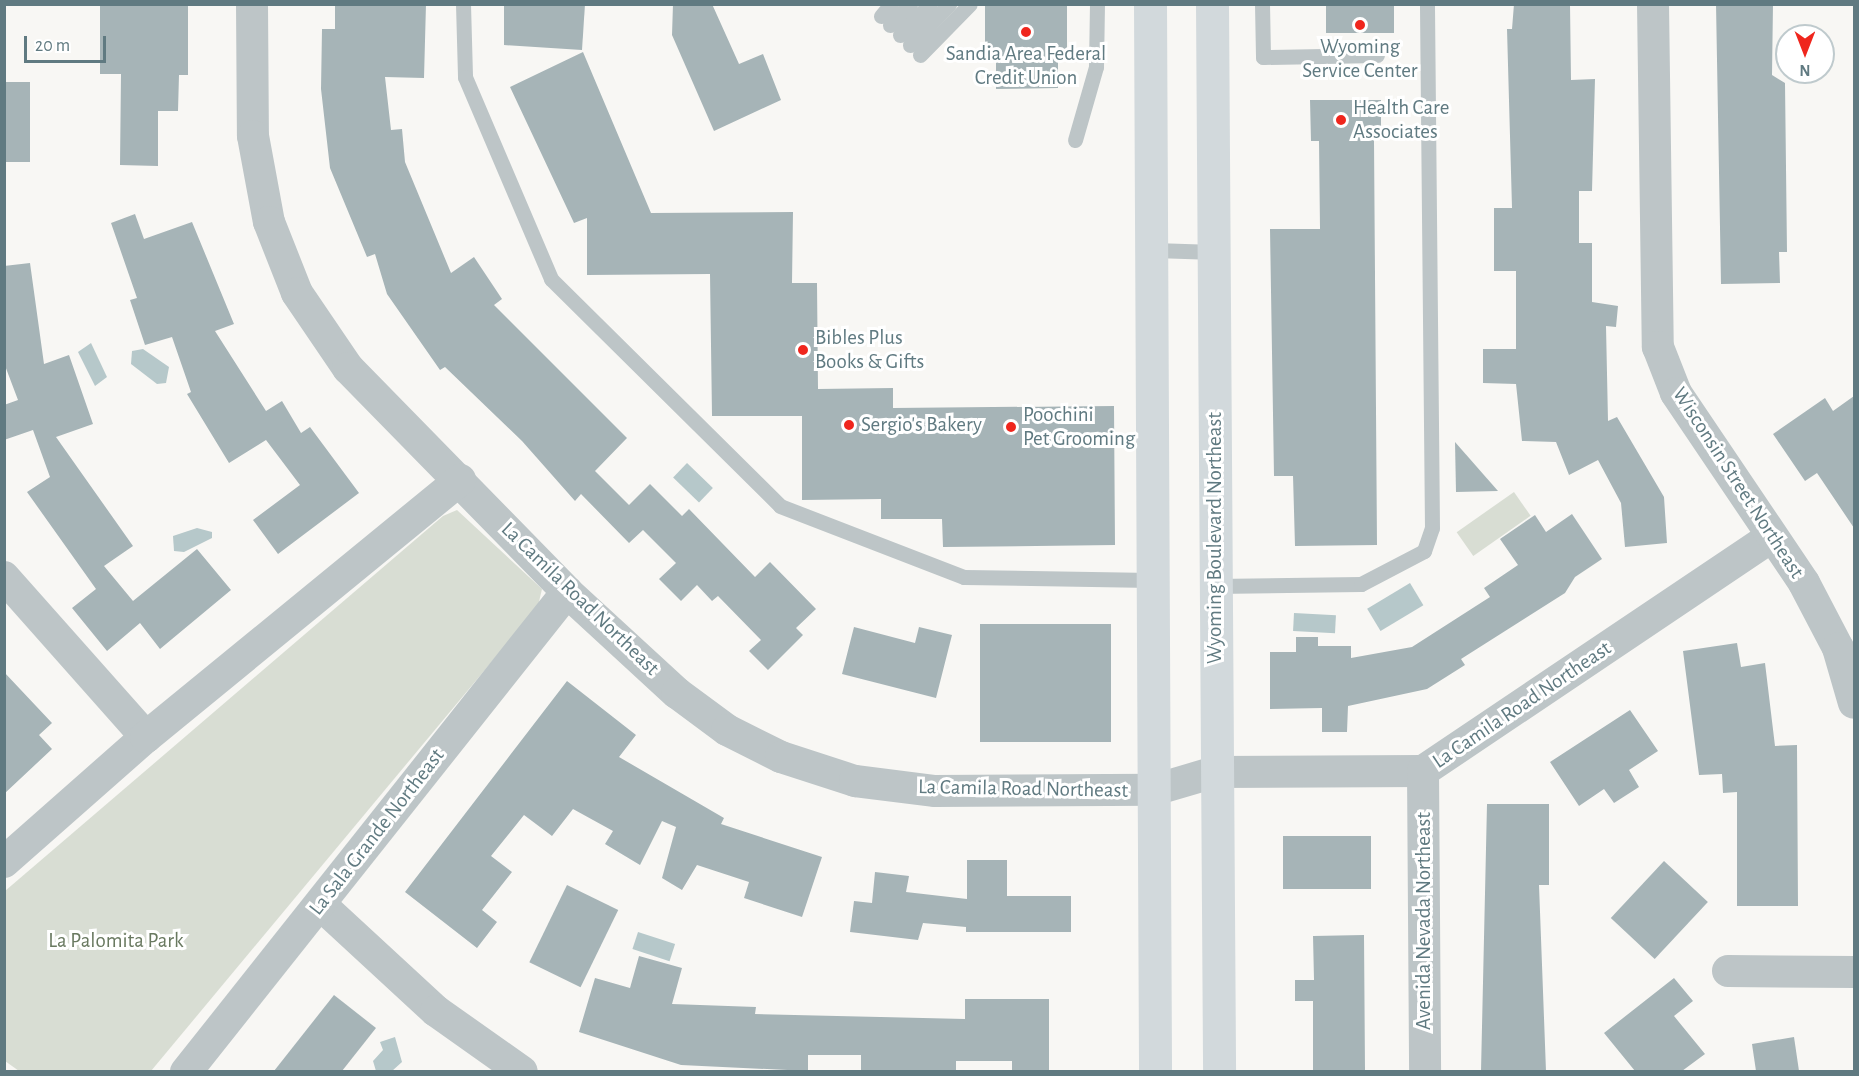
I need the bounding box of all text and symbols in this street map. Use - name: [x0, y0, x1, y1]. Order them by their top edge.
- marker: Wyoming Service Center: [1353, 18, 1367, 32]
- scale bar: [27, 24, 110, 62]
- north arrow: [1775, 24, 1835, 84]
- marker: Sandia Area Federal Credit Union: [1019, 25, 1033, 39]
- place label: Wyoming Service Center: [1302, 34, 1418, 84]
- text: 20 m: [35, 37, 70, 55]
- place label: Sandia Area Federal Credit Union: [946, 41, 1106, 91]
- text: N: [1799, 62, 1811, 78]
- place label: Health Care Associates: [1353, 95, 1449, 145]
- marker: Health Care Associates: [1334, 113, 1348, 127]
- place label: Bibles Plus Books & Gifts: [815, 325, 924, 375]
- marker: Bibles Plus Books & Gifts: [796, 343, 810, 357]
- street label: Wisconsin Street Northeast: [1667, 383, 1809, 583]
- place label: Poochini Pet Grooming: [1023, 402, 1135, 452]
- place label: Sergio's Bakery: [861, 412, 982, 438]
- street label: Wyoming Boulevard Northeast: [1202, 412, 1228, 664]
- marker: Sergio's Bakery: [842, 418, 856, 432]
- marker: Poochini Pet Grooming: [1004, 420, 1018, 434]
- street label: La Camila Road Northeast: [496, 517, 664, 681]
- street label: La Camila Road Northeast: [1428, 636, 1616, 774]
- street label: La Sala Grande Northeast: [304, 744, 450, 920]
- street label: La Camila Road Northeast: [918, 775, 1128, 803]
- street label: Avenida Nevada Northeast: [1411, 812, 1437, 1030]
- park label: La Palomita Park: [48, 928, 184, 954]

